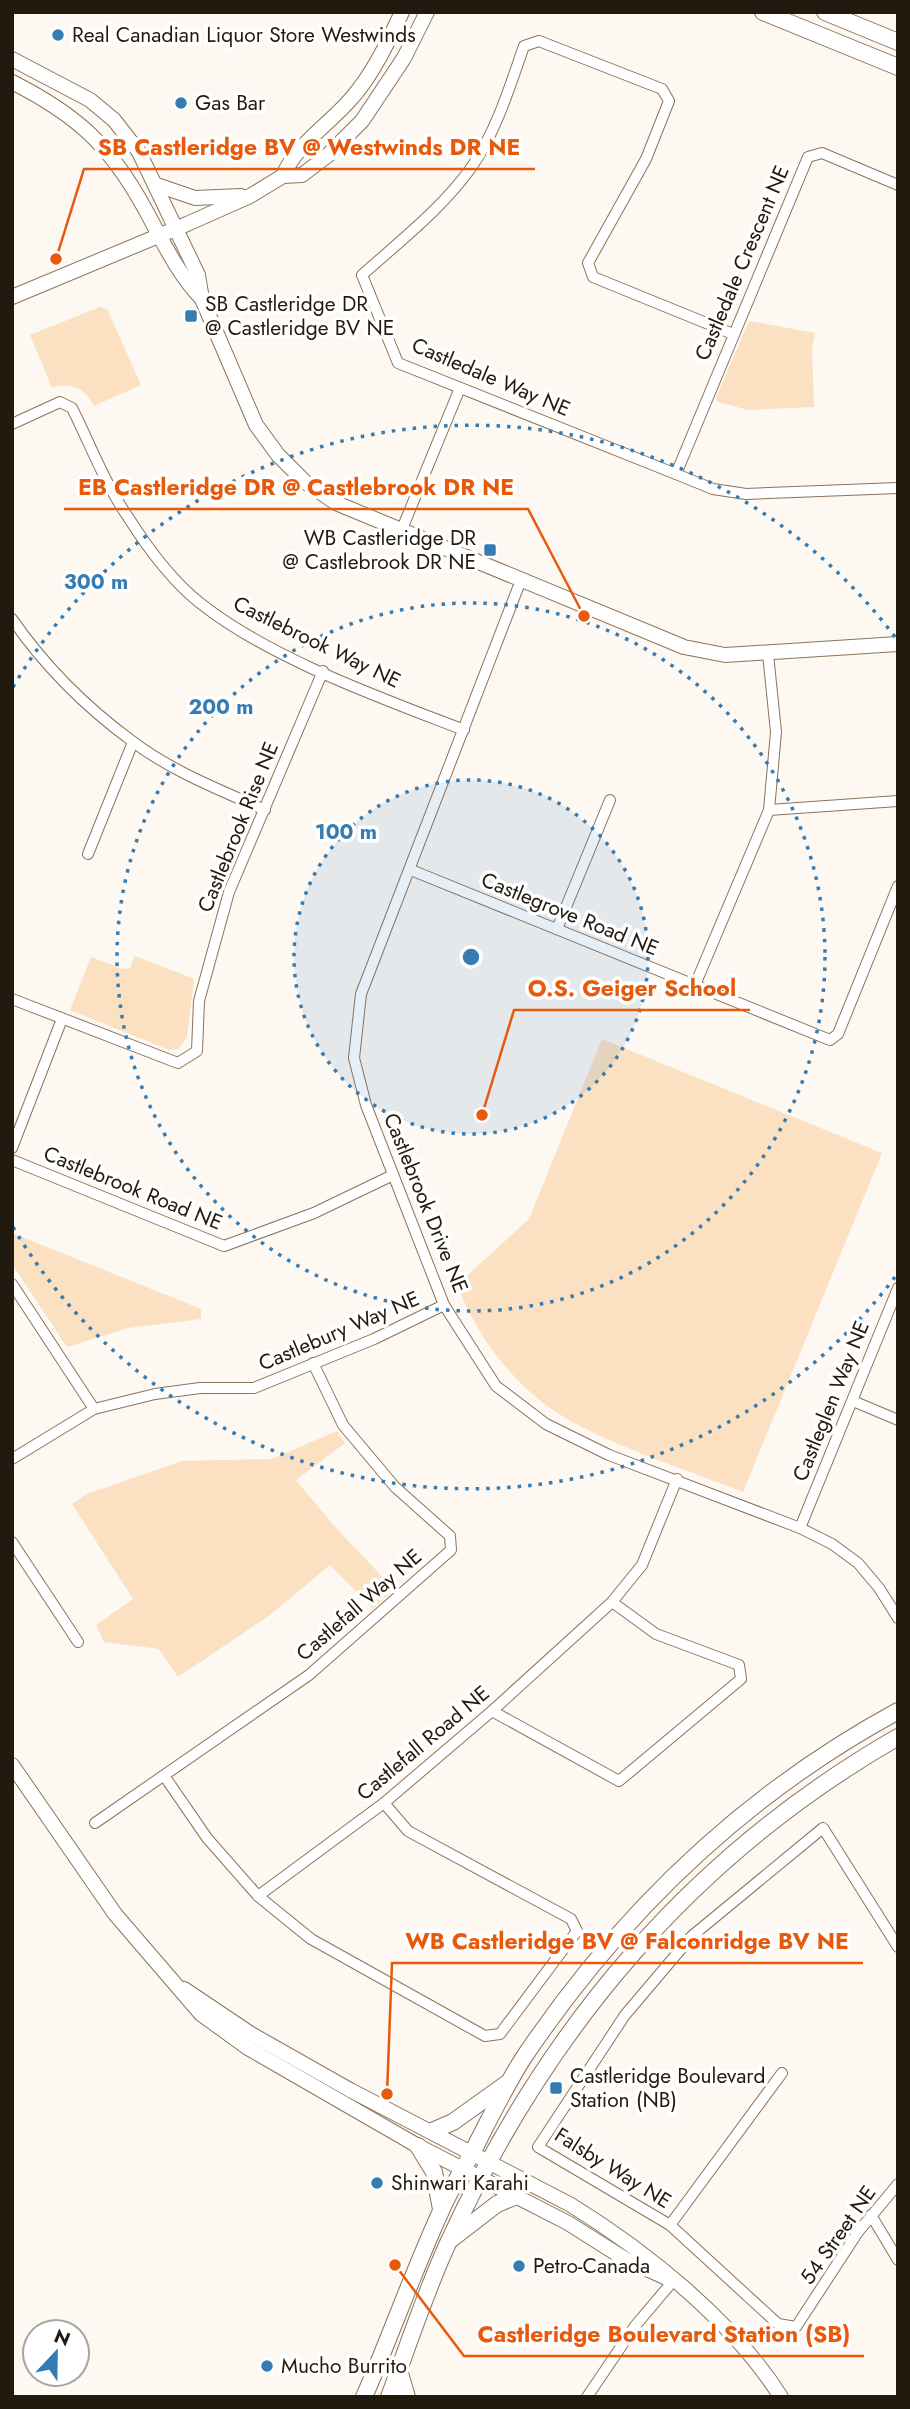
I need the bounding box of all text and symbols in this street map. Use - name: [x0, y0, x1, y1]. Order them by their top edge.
- place label: Real Canadian Liquor Store Westwinds: [72, 20, 416, 50]
- marker: Real Canadian Liquor Store Westwinds: [50, 27, 66, 43]
- place label: Gas Bar: [195, 88, 266, 118]
- marker: Gas Bar: [173, 95, 189, 111]
- callout: SB Castleridge BV @ Westwinds DR NE: [84, 125, 535, 169]
- text: SB Castleridge BV @ Westwinds DR NE: [98, 130, 520, 164]
- street label: Castledale Crescent NE: [687, 161, 797, 365]
- place label: SB Castleridge DR @ Castleridge BV NE: [205, 289, 394, 343]
- marker: SB Castleridge DR @ Castleridge BV NE: [183, 308, 199, 324]
- street label: Castledale Way NE: [407, 330, 575, 424]
- callout: EB Castleridge DR @ Castlebrook DR NE: [64, 465, 528, 509]
- text: EB Castleridge DR @ Castlebrook DR NE: [78, 470, 514, 504]
- place label: WB Castleridge DR @ Castlebrook DR NE: [282, 523, 476, 577]
- marker: WB Castleridge DR @ Castlebrook DR NE: [482, 542, 498, 558]
- text: 300 m: [64, 567, 128, 597]
- street label: Castlebrook Way NE: [228, 588, 406, 696]
- text: 200 m: [188, 692, 254, 722]
- street label: Castlebrook Rise NE: [190, 737, 286, 917]
- text: 100 m: [315, 817, 377, 847]
- street label: Castlegrove Road NE: [477, 865, 663, 963]
- centre of rings: [459, 945, 483, 969]
- callout: O.S. Geiger School: [514, 966, 750, 1010]
- text: O.S. Geiger School: [528, 971, 736, 1005]
- street label: Castlebrook Drive NE: [376, 1108, 476, 1298]
- street label: Castlebrook Road NE: [39, 1138, 227, 1238]
- street label: Castlebury Way NE: [254, 1284, 424, 1378]
- street label: Castleglen Way NE: [785, 1316, 877, 1486]
- street label: Castlefall Way NE: [290, 1542, 428, 1668]
- street label: Castlefall Road NE: [350, 1678, 496, 1808]
- callout: WB Castleridge BV @ Falconridge BV NE: [392, 1919, 863, 1963]
- text: WB Castleridge BV @ Falconridge BV NE: [405, 1924, 849, 1958]
- place label: Castleridge Boulevard Station (NB): [570, 2061, 765, 2115]
- marker: Castleridge Boulevard Station (NB): [548, 2080, 564, 2096]
- street label: Falsby Way NE: [549, 2120, 677, 2216]
- place label: Shinwari Karahi: [391, 2168, 529, 2198]
- marker: Shinwari Karahi: [369, 2175, 385, 2191]
- street label: 54 Street NE: [793, 2179, 883, 2291]
- place label: Petro-Canada: [533, 2251, 650, 2281]
- marker: Petro-Canada: [511, 2258, 527, 2274]
- callout: Castleridge Boulevard Station (SB): [464, 2312, 864, 2356]
- text: Castleridge Boulevard Station (SB): [478, 2317, 850, 2351]
- north arrow: [21, 2318, 91, 2388]
- text: N: [50, 2322, 74, 2353]
- place label: Mucho Burrito: [281, 2351, 407, 2381]
- marker: Mucho Burrito: [259, 2358, 275, 2374]

